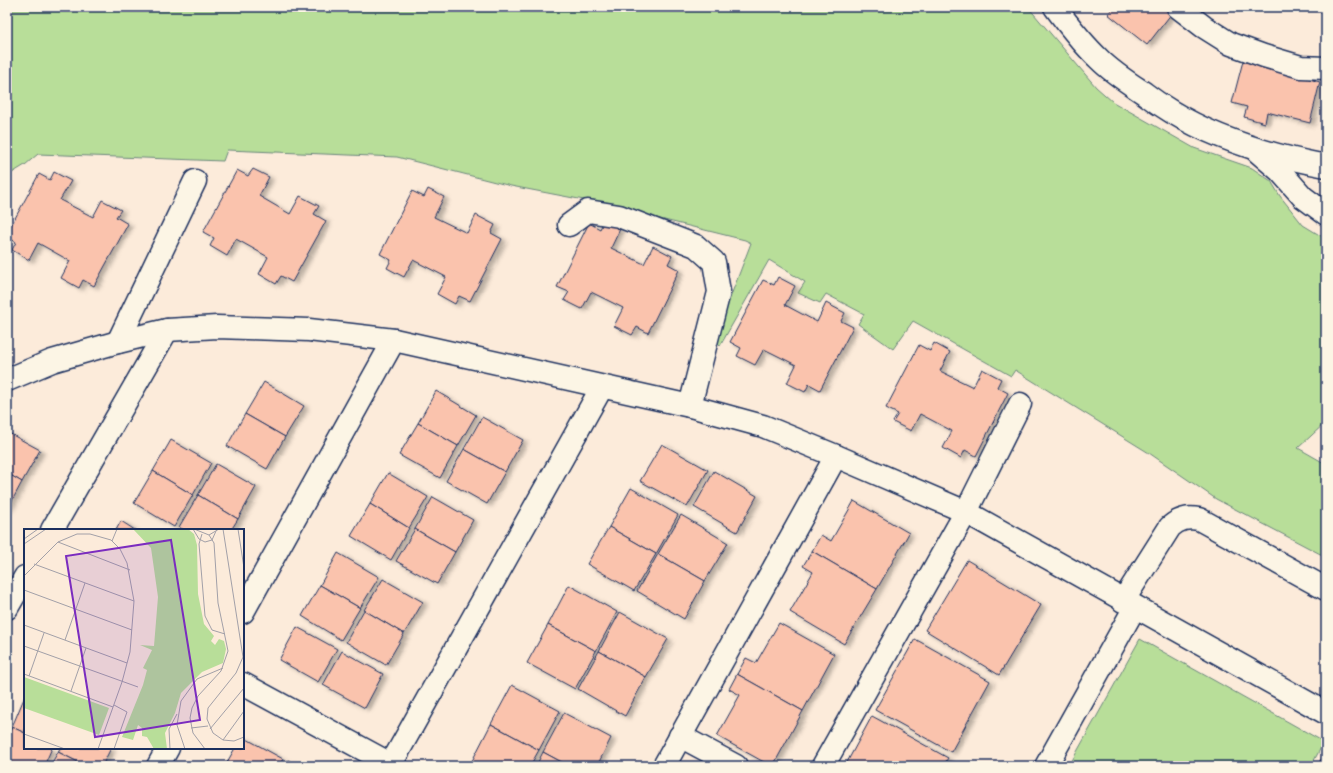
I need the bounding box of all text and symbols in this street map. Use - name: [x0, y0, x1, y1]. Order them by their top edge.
- inset map: [24, 529, 244, 749]

